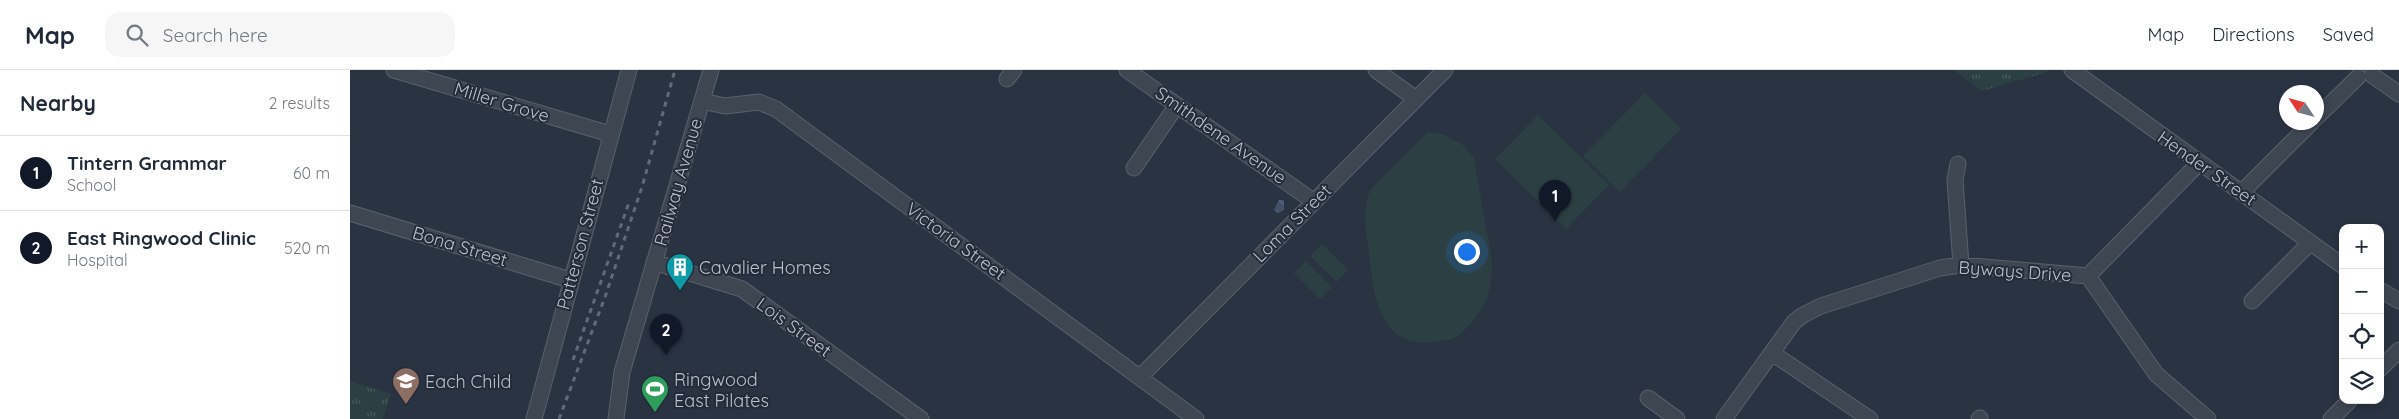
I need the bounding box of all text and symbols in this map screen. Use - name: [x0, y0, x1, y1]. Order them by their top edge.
- search box: [105, 12, 455, 57]
- text: Map: [25, 20, 75, 50]
- icon: search: [123, 21, 151, 49]
- text: Search here: [163, 23, 268, 47]
- text: Map: [2147, 23, 2184, 46]
- text: Directions: [2212, 23, 2295, 46]
- text: Saved: [2323, 23, 2374, 46]
- street label: Miller Grove: [452, 77, 552, 127]
- street label: Smithdene Avenue: [1151, 81, 1291, 189]
- north arrow: [2279, 85, 2324, 130]
- text: Nearby: [20, 90, 96, 116]
- text: 2 results: [268, 93, 330, 113]
- street label: Railway Avenue: [649, 115, 707, 249]
- street label: Hender Street: [2153, 125, 2261, 211]
- text: Tintern Grammar: [67, 151, 227, 175]
- text: 1: [33, 163, 39, 183]
- text: 60 m: [293, 163, 330, 183]
- text: School: [67, 175, 116, 195]
- street label: Patterson Street: [551, 176, 609, 312]
- street label: Loma Street: [1248, 179, 1336, 267]
- pin: 1: [1539, 180, 1571, 221]
- street label: Victoria Street: [902, 197, 1010, 285]
- street label: Bona Street: [410, 221, 510, 271]
- map controls: [2339, 224, 2384, 404]
- button: +: [2339, 224, 2384, 269]
- text: East Ringwood Clinic: [67, 226, 256, 250]
- text: 2: [31, 238, 41, 258]
- text: 520 m: [284, 238, 330, 258]
- your location: [1454, 239, 1480, 265]
- text: Hospital: [67, 250, 128, 270]
- building icon: Cavalier Homes: [665, 252, 695, 291]
- place label: Cavalier Homes: [699, 256, 831, 279]
- street label: Byways Drive: [1958, 256, 2072, 286]
- button: −: [2339, 269, 2384, 314]
- street label: Lois Street: [752, 292, 836, 362]
- pin: 2: [650, 314, 682, 355]
- button: locate: [2339, 314, 2384, 359]
- button: layers: [2339, 359, 2384, 404]
- school or university icon: Each Child: [391, 366, 421, 405]
- place label: Ringwood East Pilates: [674, 368, 769, 412]
- place label: Each Child: [425, 370, 511, 393]
- sports icon: Ringwood East Pilates: [640, 374, 670, 413]

